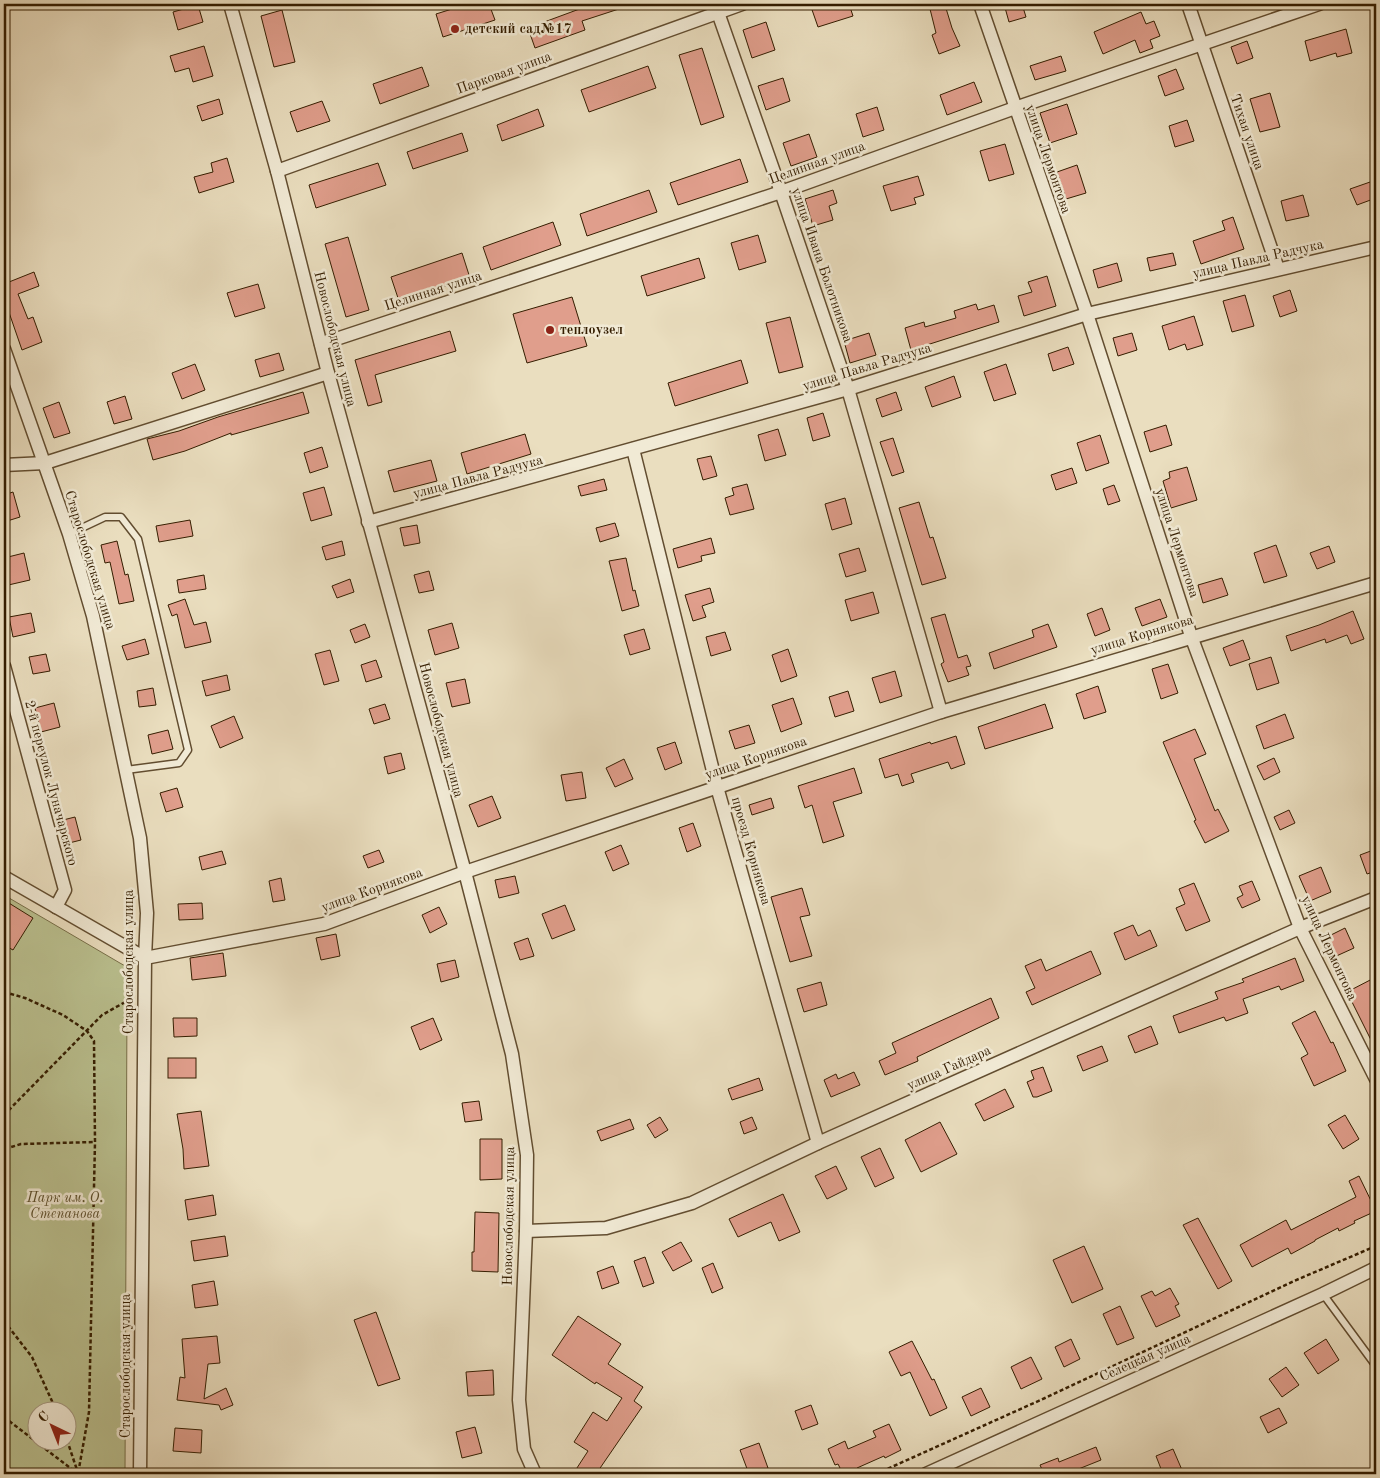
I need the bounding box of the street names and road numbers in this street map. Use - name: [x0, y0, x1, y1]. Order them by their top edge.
- street label: Парковая улица: [455, 49, 553, 97]
- street label: Тихая улица: [1228, 92, 1266, 172]
- street label: улица Лермонтова: [1023, 103, 1073, 215]
- street label: Целинная улица: [767, 139, 867, 187]
- street label: улица Ивана Болотникова: [789, 186, 855, 344]
- street label: улица Павла Радчука: [1191, 237, 1325, 281]
- street label: Целинная улица: [383, 269, 484, 313]
- street label: Новослободская улица: [311, 270, 359, 408]
- street label: улица Павла Радчука: [801, 341, 933, 393]
- street label: улица Павла Радчука: [411, 453, 545, 501]
- street label: улица Лермонтова: [1153, 487, 1201, 600]
- street label: Старослободская улица: [62, 489, 118, 631]
- street label: улица Корнякова: [1089, 613, 1195, 657]
- street label: Новослободская улица: [416, 661, 466, 799]
- street label: 2-й переулок Луначарского: [22, 699, 80, 867]
- street label: улица Корнякова: [703, 734, 809, 782]
- street label: проезд Корнякова: [729, 795, 773, 907]
- street label: улица Корнякова: [319, 865, 425, 915]
- street label: Старослободская улица: [122, 890, 136, 1034]
- street label: улица Лермонтова: [1299, 893, 1360, 1003]
- street label: улица Гайдара: [905, 1043, 993, 1093]
- street label: Новослободская улица: [501, 1146, 517, 1286]
- street label: Старослободская улица: [119, 1294, 133, 1438]
- street label: Селецкая улица: [1097, 1332, 1193, 1384]

